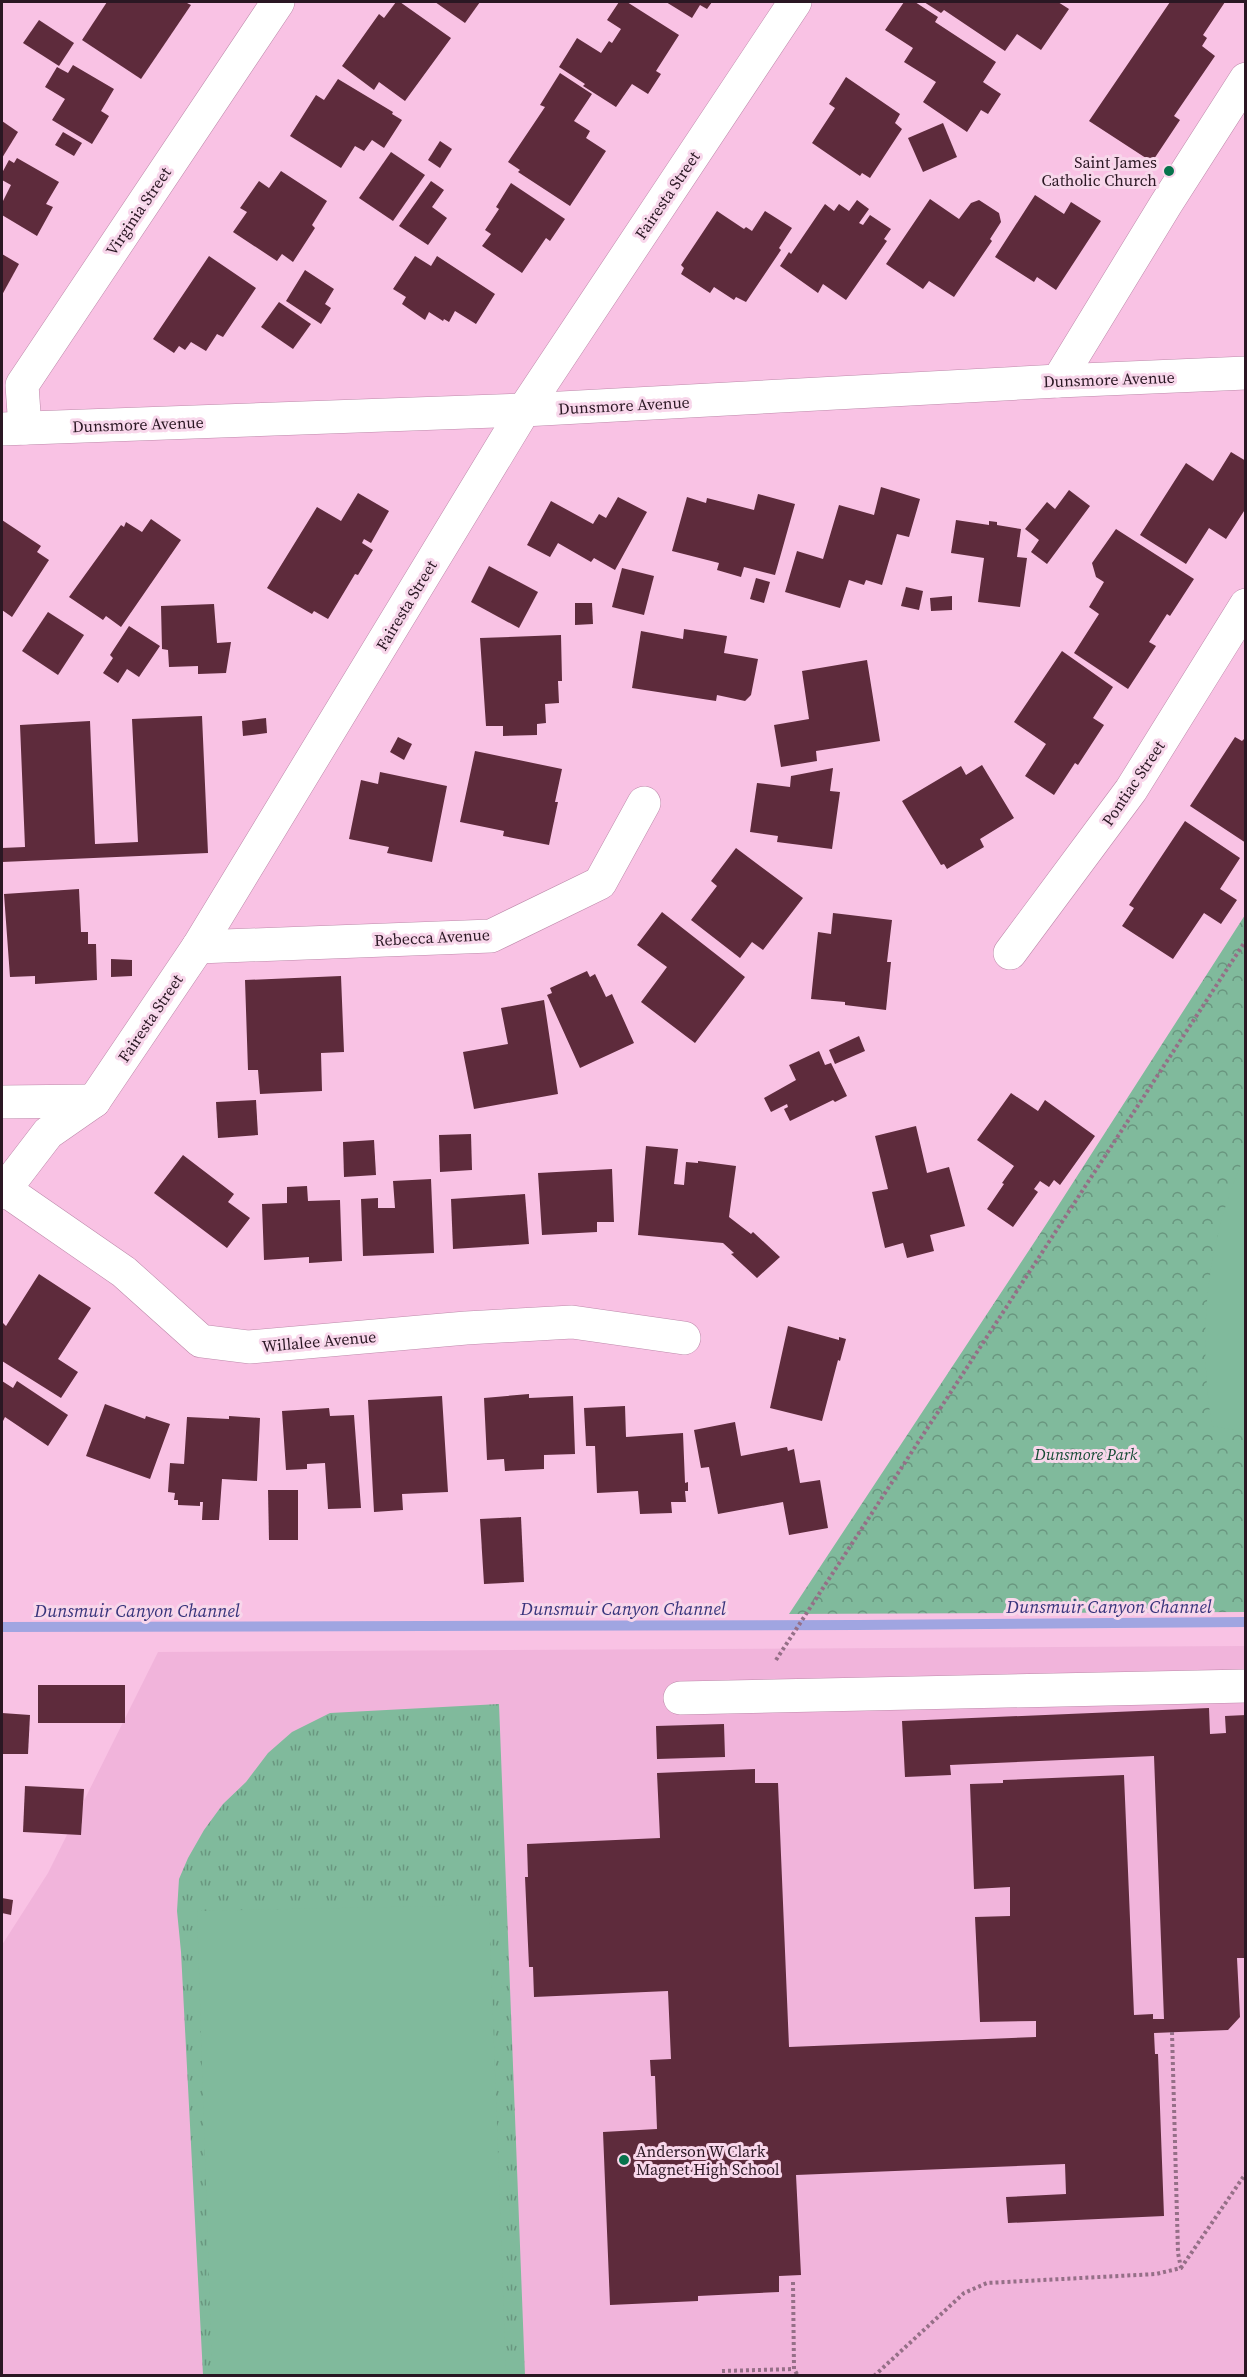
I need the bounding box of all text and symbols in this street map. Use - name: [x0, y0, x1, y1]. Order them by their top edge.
- street label: Fairesta Street: [629, 146, 705, 243]
- place label: Saint James Catholic Church: [1041, 151, 1157, 191]
- street label: Virginia Street: [100, 162, 176, 260]
- marker: Saint James Catholic Church: [1162, 164, 1176, 178]
- street label: Dunsmore Avenue: [1043, 366, 1175, 392]
- street label: Dunsmore Avenue: [558, 391, 690, 419]
- street label: Dunsmore Avenue: [72, 411, 204, 437]
- street label: Fairesta Street: [370, 555, 442, 654]
- street label: Pontiac Street: [1096, 735, 1170, 830]
- street label: Rebecca Avenue: [374, 923, 490, 951]
- street label: Fairesta Street: [112, 969, 188, 1066]
- street label: Willalee Avenue: [261, 1325, 377, 1357]
- park label: Dunsmore Park: [1034, 1443, 1138, 1465]
- water label: Dunsmuir Canyon Channel: [1005, 1594, 1212, 1619]
- water label: Dunsmuir Canyon Channel: [519, 1596, 726, 1621]
- water label: Dunsmuir Canyon Channel: [33, 1598, 240, 1623]
- place label: Anderson W Clark Magnet High School: [636, 2140, 780, 2180]
- marker: Anderson W Clark Magnet High School: [617, 2153, 631, 2167]

